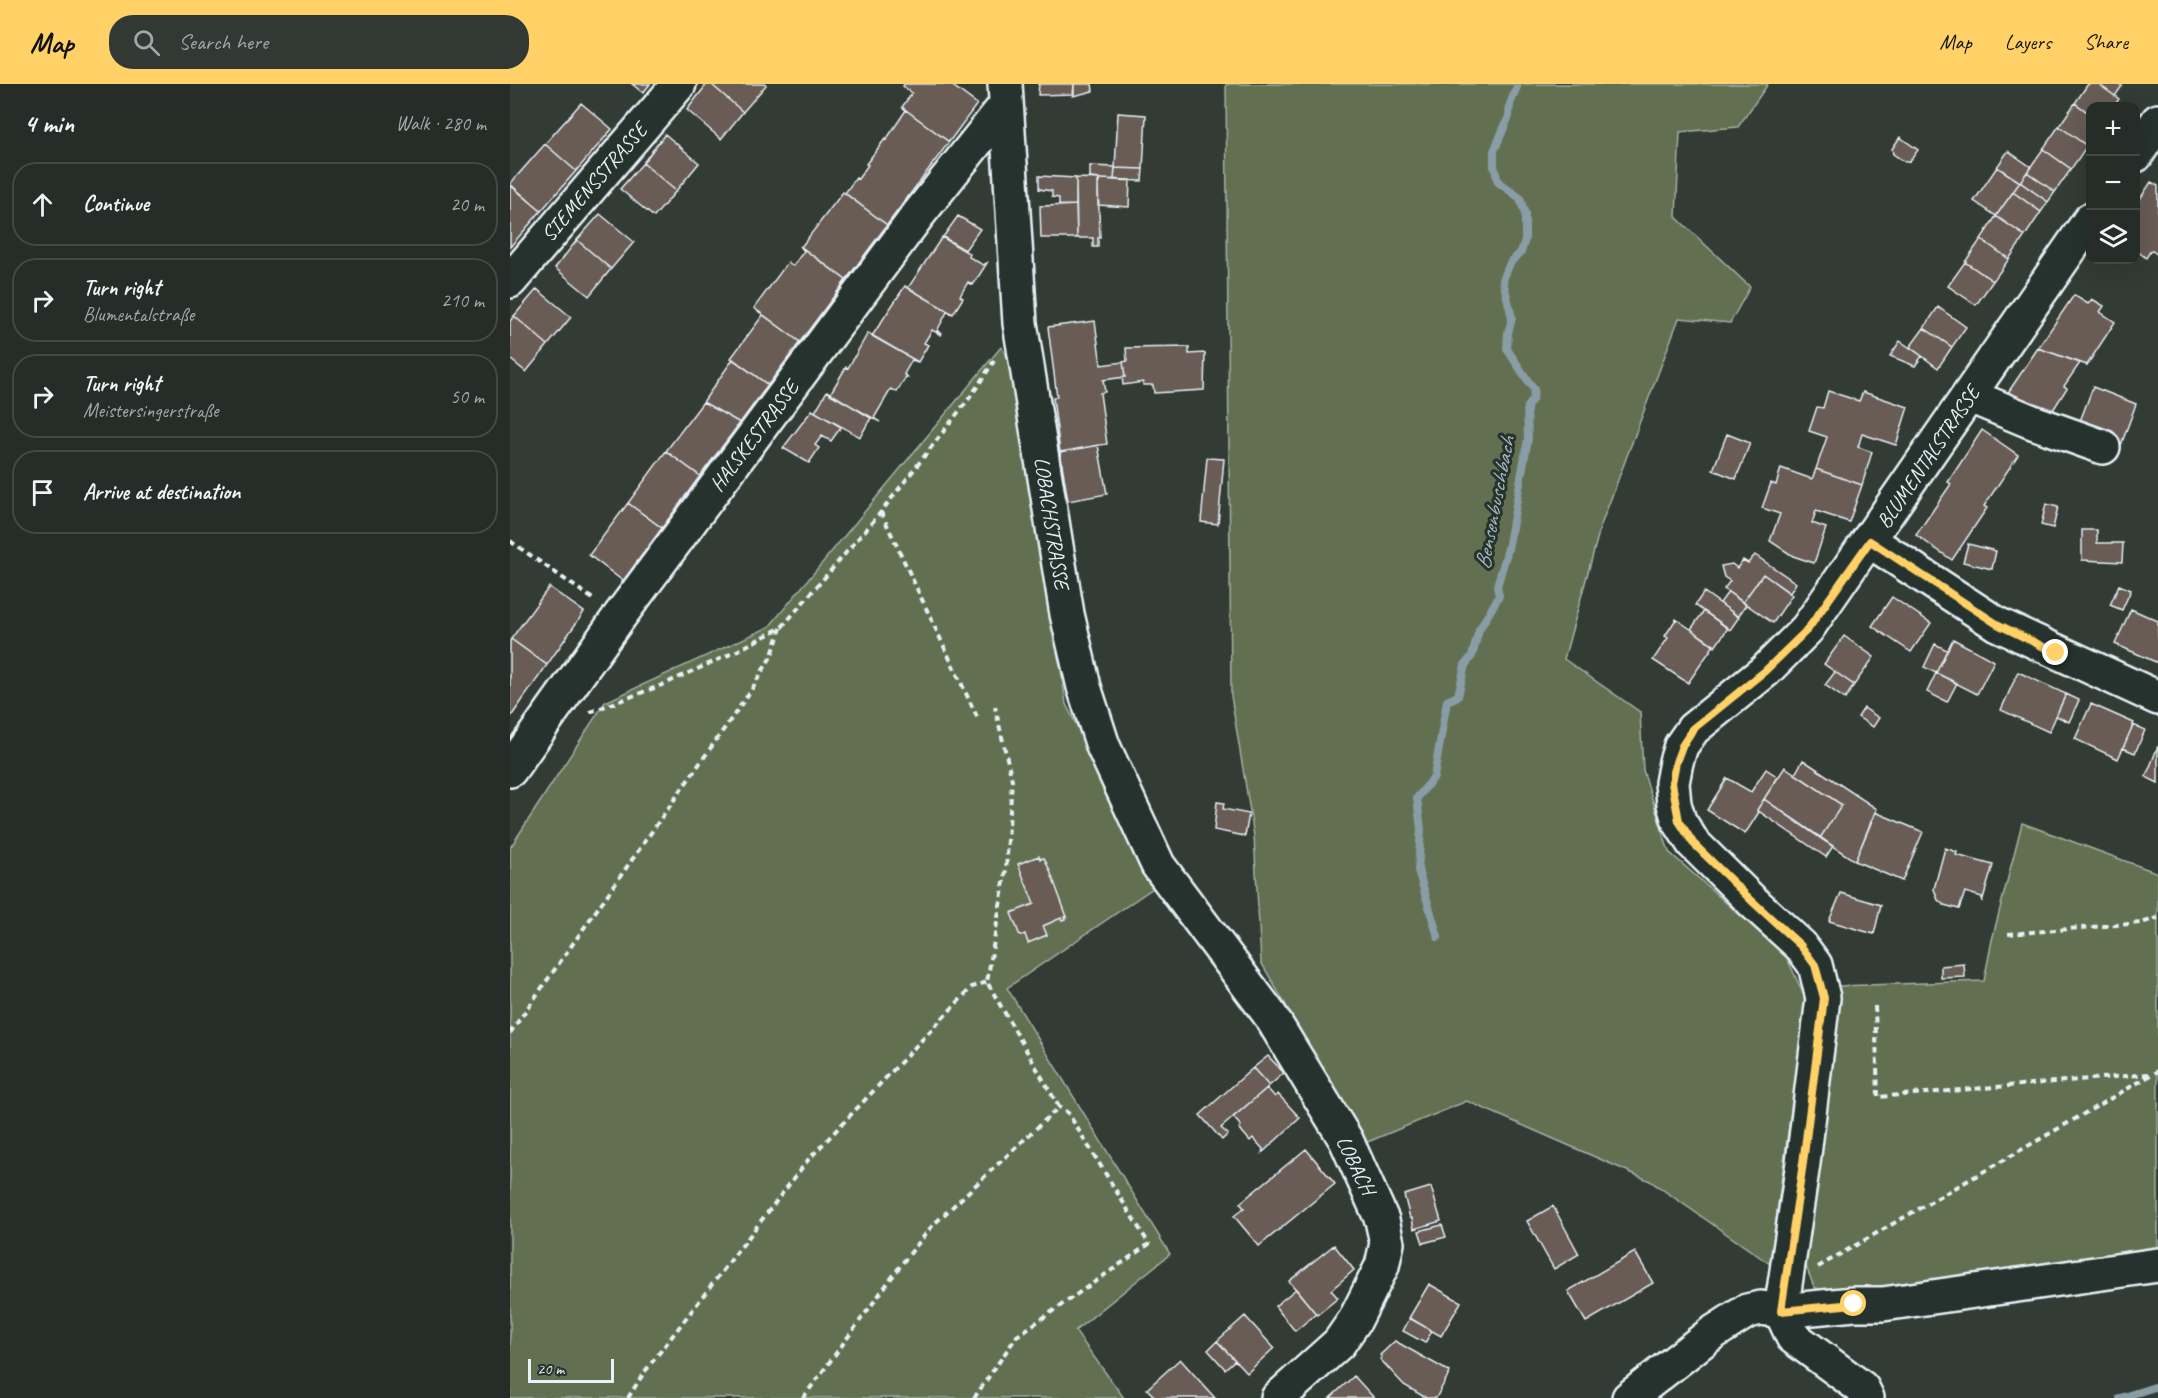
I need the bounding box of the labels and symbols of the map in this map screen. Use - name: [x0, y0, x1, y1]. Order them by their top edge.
- street label: SIEMENSSTRASSE: [535, 116, 654, 247]
- street label: HALSKESTRASSE: [704, 373, 806, 497]
- street label: BLUMENTALSTRASSE: [1871, 379, 1987, 533]
- water label: Bensenbuschbach: [1468, 433, 1522, 572]
- street label: LOBACHSTRASSE: [1029, 455, 1076, 594]
- route end: [2042, 639, 2068, 665]
- street label: LOBACH: [1331, 1131, 1383, 1201]
- route start: [1840, 1290, 1866, 1316]
- scale bar: [528, 1356, 614, 1384]

